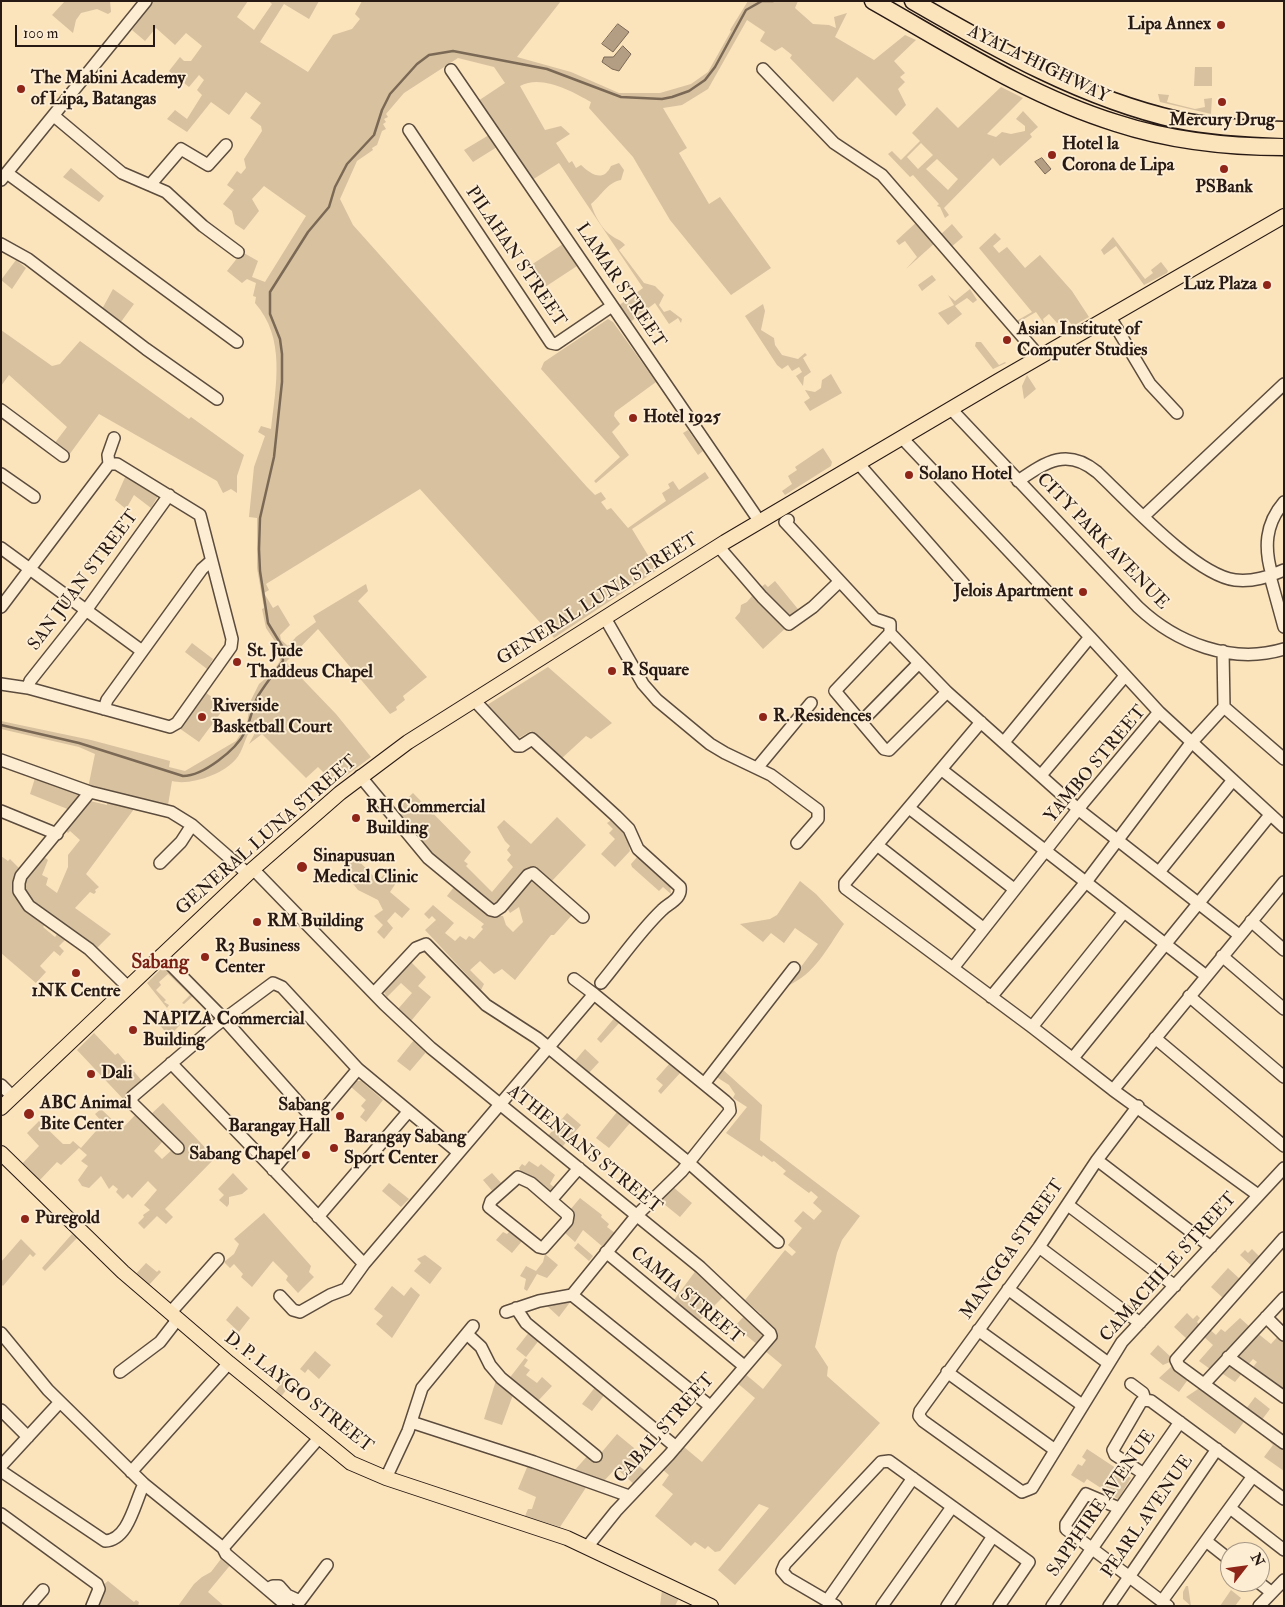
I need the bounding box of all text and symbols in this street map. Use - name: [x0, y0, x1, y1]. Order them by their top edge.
- place label: Lipa Annex: [1127, 14, 1211, 36]
- scale bar: [18, 15, 158, 47]
- marker: Lipa Annex: [1215, 19, 1227, 31]
- street label: AYALA HIGHWAY: [964, 21, 1112, 109]
- text: 100 m: [23, 24, 58, 43]
- place label: The Mabini Academy of Lipa, Batangas: [31, 68, 185, 110]
- marker: The Mabini Academy of Lipa, Batangas: [15, 83, 27, 95]
- marker: Mercury Drug: [1216, 96, 1228, 108]
- place label: Mercury Drug: [1169, 110, 1275, 132]
- place label: Hotel la Corona de Lipa: [1062, 134, 1174, 176]
- marker: Hotel la Corona de Lipa: [1046, 149, 1058, 161]
- marker: PSBank: [1218, 163, 1230, 175]
- place label: PSBank: [1195, 177, 1253, 199]
- street label: PILAHAN STREET: [460, 183, 570, 331]
- street label: LAMAR STREET: [570, 219, 670, 353]
- place label: Luz Plaza: [1183, 274, 1257, 296]
- marker: Luz Plaza: [1261, 279, 1273, 291]
- place label: Asian Institute of Computer Studies: [1017, 319, 1147, 362]
- marker: Asian Institute of Computer Studies: [1001, 334, 1013, 346]
- place label: Hotel 1925: [643, 407, 720, 429]
- marker: Hotel 1925: [627, 412, 639, 424]
- place label: Solano Hotel: [919, 464, 1012, 486]
- marker: Solano Hotel: [903, 469, 915, 481]
- street label: CITY PARK AVENUE: [1031, 469, 1173, 615]
- street label: SAN JUAN STREET: [24, 507, 144, 655]
- street label: GENERAL LUNA STREET: [494, 529, 702, 671]
- place label: Jelois Apartment: [954, 581, 1073, 603]
- marker: Jelois Apartment: [1077, 586, 1089, 598]
- place label: St. Jude Thaddeus Chapel: [247, 641, 373, 684]
- marker: St. Jude Thaddeus Chapel: [231, 656, 243, 668]
- place label: R Square: [622, 660, 689, 682]
- marker: R Square: [606, 665, 618, 677]
- place label: Riverside Basketball Court: [212, 696, 332, 739]
- street label: YAMBO STREET: [1041, 702, 1151, 828]
- place label: R. Residences: [773, 706, 871, 728]
- marker: Riverside Basketball Court: [196, 711, 208, 723]
- marker: R. Residences: [757, 711, 769, 723]
- street label: GENERAL LUNA STREET: [172, 751, 362, 921]
- place label: RH Commercial Building: [366, 797, 485, 840]
- marker: RH Commercial Building: [350, 812, 362, 824]
- place label: Sinapusuan Medical Clinic: [313, 846, 418, 889]
- marker: Sinapusuan Medical Clinic: [295, 860, 309, 874]
- place label: RM Building: [267, 911, 363, 933]
- marker: RM Building: [251, 916, 263, 928]
- place label: R3 Business Center: [215, 936, 300, 979]
- marker: R3 Business Center: [199, 951, 211, 963]
- district label: Sabang: [131, 952, 189, 976]
- marker: 1NK Centre: [70, 967, 82, 979]
- place label: 1NK Centre: [32, 981, 120, 1003]
- place label: NAPIZA Commercial Building: [143, 1009, 305, 1052]
- marker: NAPIZA Commercial Building: [127, 1024, 139, 1036]
- place label: Dali: [101, 1063, 132, 1085]
- marker: Dali: [85, 1068, 97, 1080]
- street label: ATHENIANS STREET: [503, 1081, 665, 1219]
- place label: ABC Animal Bite Center: [40, 1093, 132, 1136]
- place label: Sabang Barangay Hall: [228, 1095, 330, 1138]
- marker: ABC Animal Bite Center: [22, 1107, 36, 1121]
- marker: Sabang Barangay Hall: [334, 1110, 346, 1122]
- place label: Barangay Sabang Sport Center: [344, 1127, 466, 1170]
- marker: Barangay Sabang Sport Center: [328, 1142, 340, 1154]
- place label: Sabang Chapel: [189, 1144, 296, 1166]
- marker: Sabang Chapel: [300, 1149, 312, 1161]
- street label: MANGGA STREET: [957, 1176, 1069, 1324]
- street label: CAMACHILE STREET: [1096, 1189, 1242, 1347]
- place label: Puregold: [35, 1208, 100, 1230]
- marker: Puregold: [19, 1213, 31, 1225]
- street label: CAMIA STREET: [625, 1243, 747, 1349]
- street label: D. P. LAYGO STREET: [219, 1328, 377, 1458]
- street label: CABAL STREET: [610, 1370, 720, 1488]
- street label: SAPPHIRE AVENUE: [1043, 1426, 1161, 1582]
- street label: PEARL AVENUE: [1098, 1451, 1198, 1583]
- north arrow: [1220, 1542, 1270, 1592]
- text: N: [1247, 1550, 1268, 1569]

